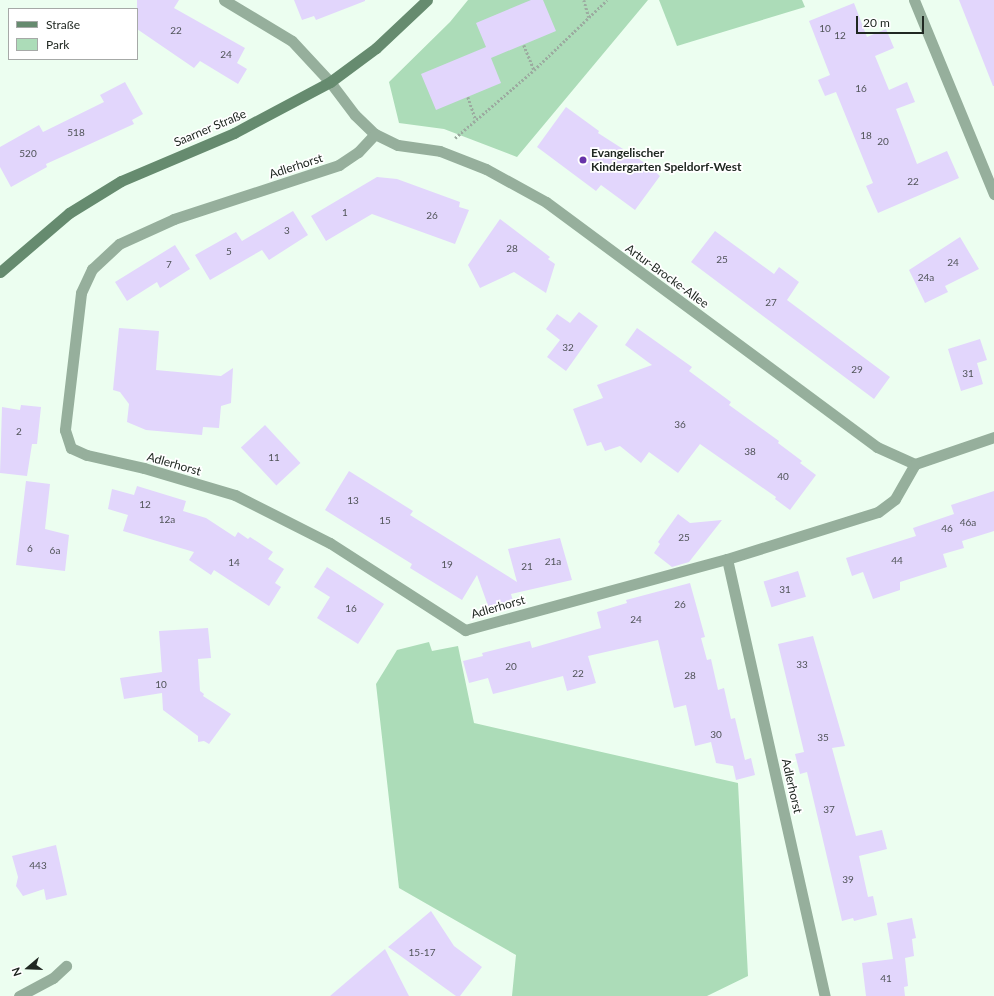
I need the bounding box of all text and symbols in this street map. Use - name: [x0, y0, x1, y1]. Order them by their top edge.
- legend: [8, 8, 138, 60]
- scale bar: [858, 8, 926, 34]
- text: 20 m: [863, 15, 890, 30]
- text: Straße: [46, 17, 80, 32]
- house number: 10: [819, 23, 831, 35]
- house number: 22: [170, 25, 182, 37]
- house number: 12: [834, 30, 846, 42]
- text: Park: [46, 37, 69, 52]
- house number: 24: [220, 49, 232, 61]
- house number: 16: [855, 83, 867, 95]
- street label: Saarner Straße: [172, 106, 248, 150]
- house number: 518: [67, 127, 85, 139]
- house number: 18: [860, 130, 872, 142]
- house number: 20: [877, 136, 889, 148]
- place label: Evangelischer Kindergarten Speldorf-West: [591, 146, 741, 174]
- house number: 520: [19, 148, 37, 160]
- street label: Adlerhorst: [267, 151, 325, 181]
- marker: Evangelischer Kindergarten Speldorf-West: [578, 155, 588, 165]
- house number: 22: [907, 176, 919, 188]
- house number: 1: [342, 207, 348, 219]
- house number: 26: [426, 210, 438, 222]
- house number: 3: [284, 225, 290, 237]
- street label: Artur-Brocke-Allee: [623, 241, 711, 311]
- house number: 28: [506, 243, 518, 255]
- house number: 5: [226, 246, 232, 258]
- house number: 25: [716, 254, 728, 266]
- house number: 24: [947, 257, 959, 269]
- house number: 7: [166, 259, 172, 271]
- house number: 24a: [918, 272, 934, 284]
- house number: 27: [765, 297, 777, 309]
- house number: 32: [562, 342, 574, 354]
- house number: 29: [851, 364, 863, 376]
- house number: 31: [962, 368, 974, 380]
- house number: 36: [674, 419, 686, 431]
- house number: 2: [16, 426, 22, 438]
- house number: 38: [744, 446, 756, 458]
- street label: Adlerhorst: [145, 449, 203, 479]
- house number: 11: [268, 452, 280, 464]
- house number: 40: [777, 471, 789, 483]
- house number: 13: [347, 495, 359, 507]
- house number: 12: [139, 499, 151, 511]
- house number: 12a: [159, 514, 175, 526]
- house number: 15: [379, 515, 391, 527]
- house number: 46a: [960, 517, 976, 529]
- house number: 46: [941, 523, 953, 535]
- house number: 25: [678, 532, 690, 544]
- house number: 6: [27, 543, 33, 555]
- house number: 6a: [50, 545, 60, 557]
- house number: 44: [891, 555, 903, 567]
- house number: 21a: [545, 556, 561, 568]
- house number: 14: [228, 557, 240, 569]
- house number: 19: [441, 559, 453, 571]
- house number: 21: [521, 561, 533, 573]
- house number: 31: [779, 584, 791, 596]
- street label: Adlerhorst: [469, 592, 527, 622]
- house number: 26: [674, 599, 686, 611]
- house number: 16: [345, 603, 357, 615]
- house number: 24: [630, 614, 642, 626]
- house number: 33: [796, 659, 808, 671]
- house number: 20: [505, 661, 517, 673]
- house number: 22: [572, 668, 584, 680]
- house number: 28: [684, 670, 696, 682]
- house number: 10: [155, 679, 167, 691]
- house number: 30: [710, 729, 722, 741]
- house number: 35: [817, 732, 829, 744]
- street label: Adlerhorst: [779, 757, 805, 815]
- house number: 37: [823, 804, 835, 816]
- house number: 443: [29, 860, 47, 872]
- house number: 39: [842, 874, 854, 886]
- house number: 15-17: [409, 947, 435, 959]
- north arrow: [8, 948, 48, 988]
- text: N: [9, 966, 24, 978]
- house number: 41: [880, 973, 892, 985]

